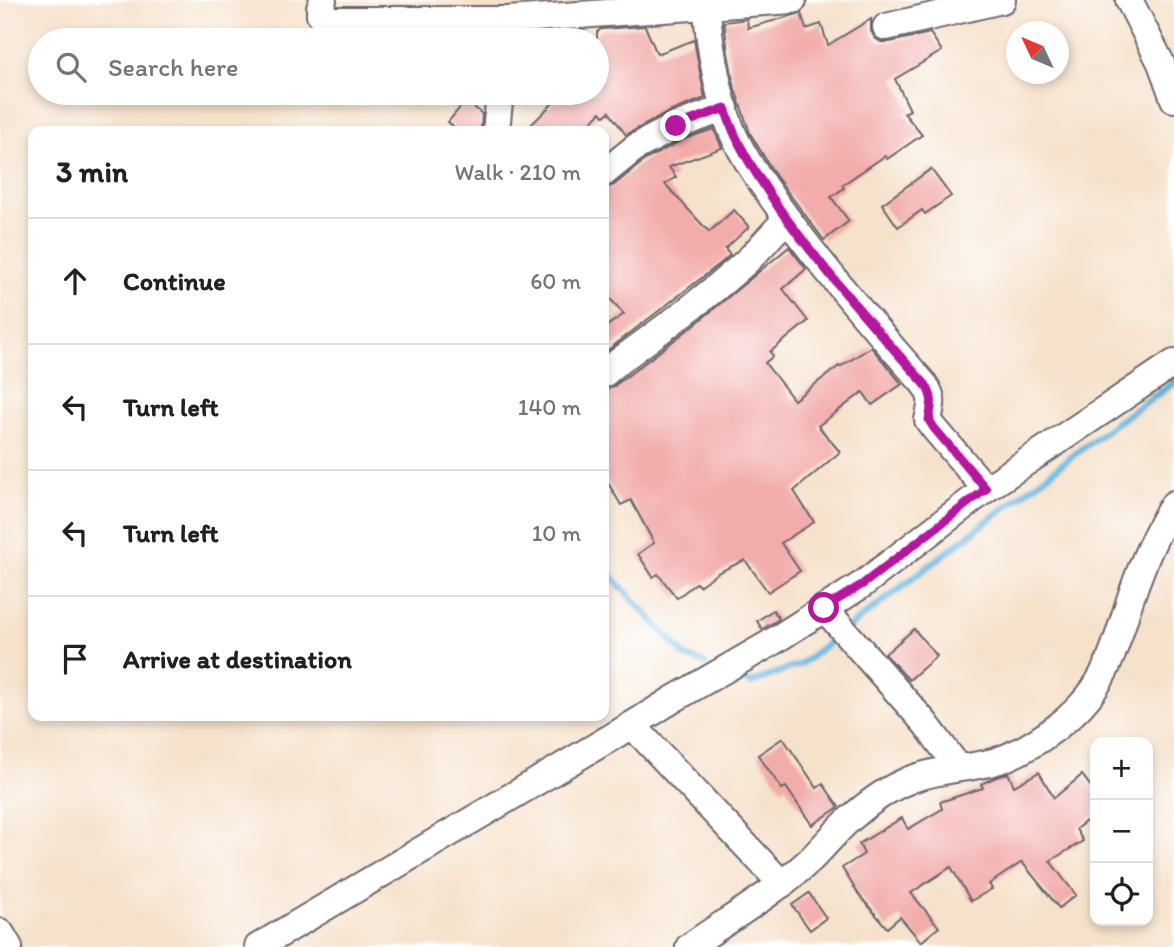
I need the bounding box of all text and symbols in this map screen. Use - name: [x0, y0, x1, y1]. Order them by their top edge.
- north arrow: [1006, 21, 1069, 84]
- search box: [28, 28, 609, 105]
- icon: search: [52, 48, 90, 86]
- text: Search here: [108, 51, 238, 83]
- route end: [660, 110, 691, 141]
- text: 3 min: [56, 153, 128, 190]
- text: Walk · 210 m: [455, 158, 581, 186]
- icon: ahead: [56, 262, 94, 300]
- text: Continue: [123, 265, 226, 297]
- text: 60 m: [530, 267, 581, 295]
- icon: left: [56, 388, 94, 426]
- text: Turn left: [123, 391, 219, 423]
- text: 140 m: [518, 393, 581, 421]
- icon: left: [56, 514, 94, 552]
- text: Turn left: [123, 517, 219, 549]
- text: 10 m: [532, 519, 581, 547]
- route start: [808, 592, 839, 623]
- icon: arrive: [56, 640, 94, 678]
- text: Arrive at destination: [123, 643, 352, 675]
- map controls: [1090, 737, 1153, 926]
- button: +: [1090, 737, 1153, 800]
- button: −: [1090, 800, 1153, 863]
- button: locate: [1090, 863, 1153, 926]

